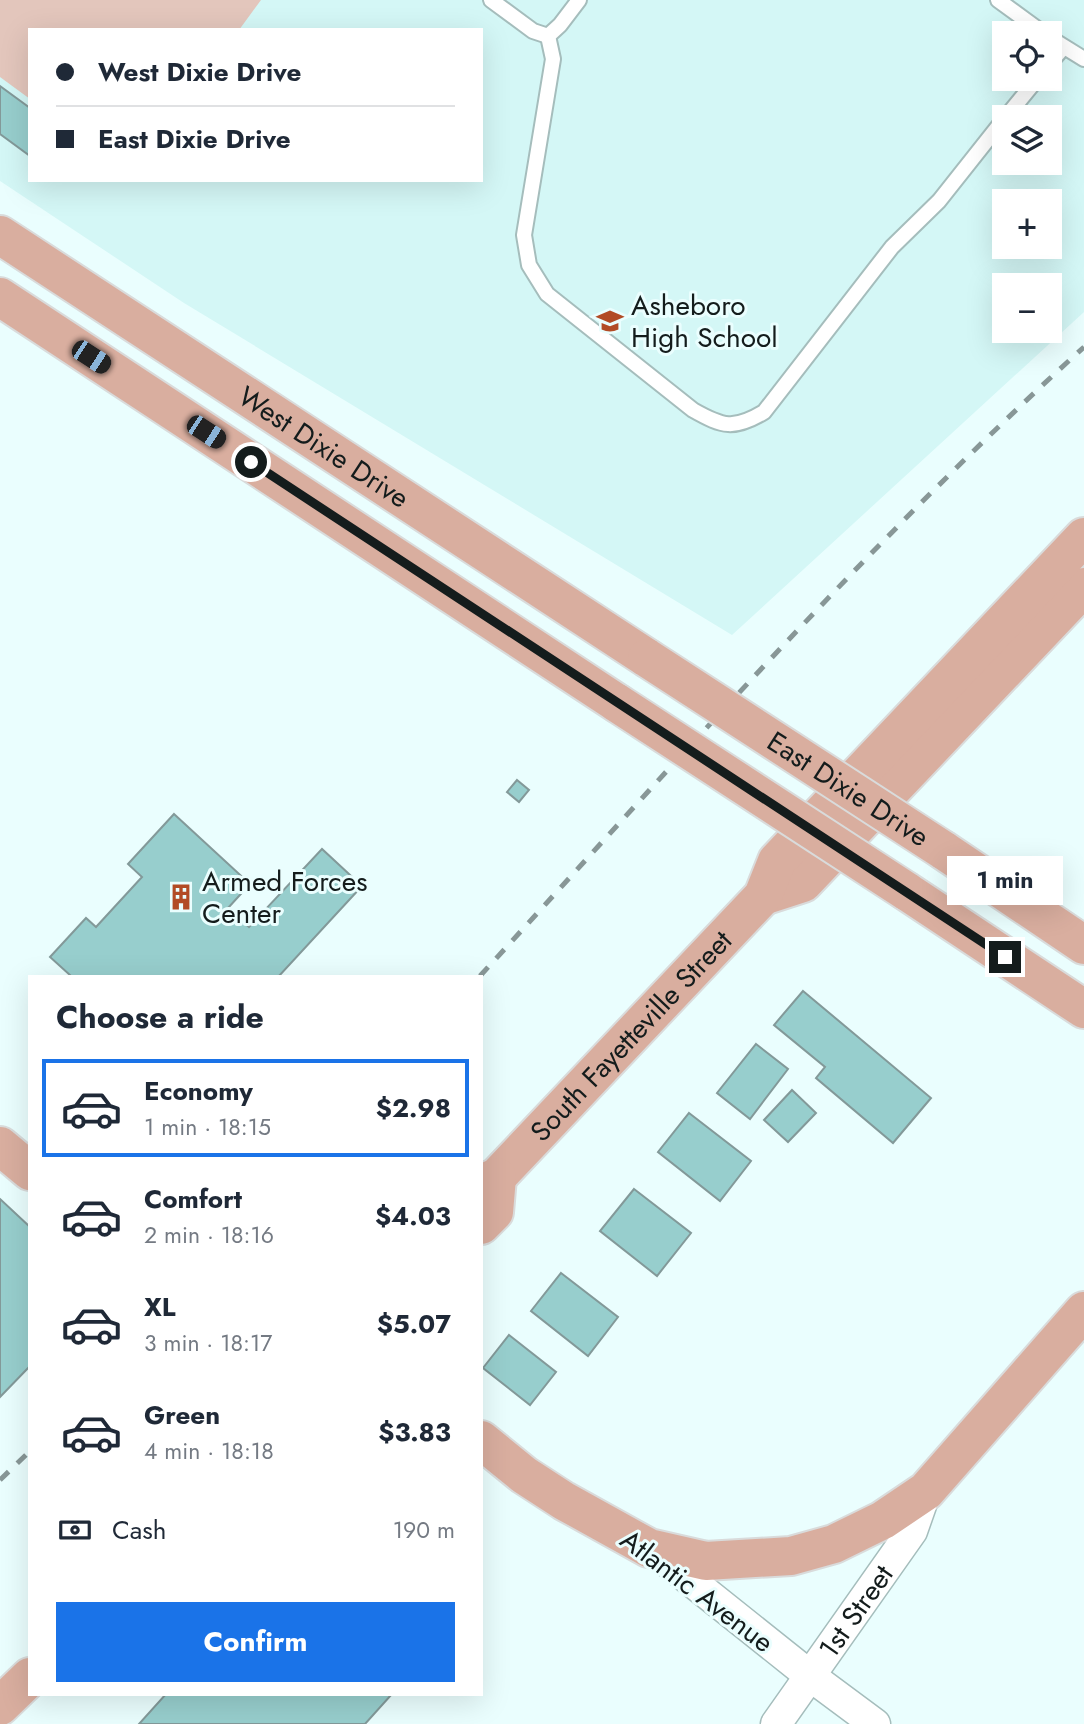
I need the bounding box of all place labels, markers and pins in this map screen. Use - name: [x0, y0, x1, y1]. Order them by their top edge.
- place label: Asheboro High School: [631, 285, 778, 358]
- school or university icon: Asheboro High School: [595, 306, 625, 336]
- place label: Armed Forces Center: [202, 861, 367, 934]
- building icon: Armed Forces Center: [166, 882, 196, 912]

